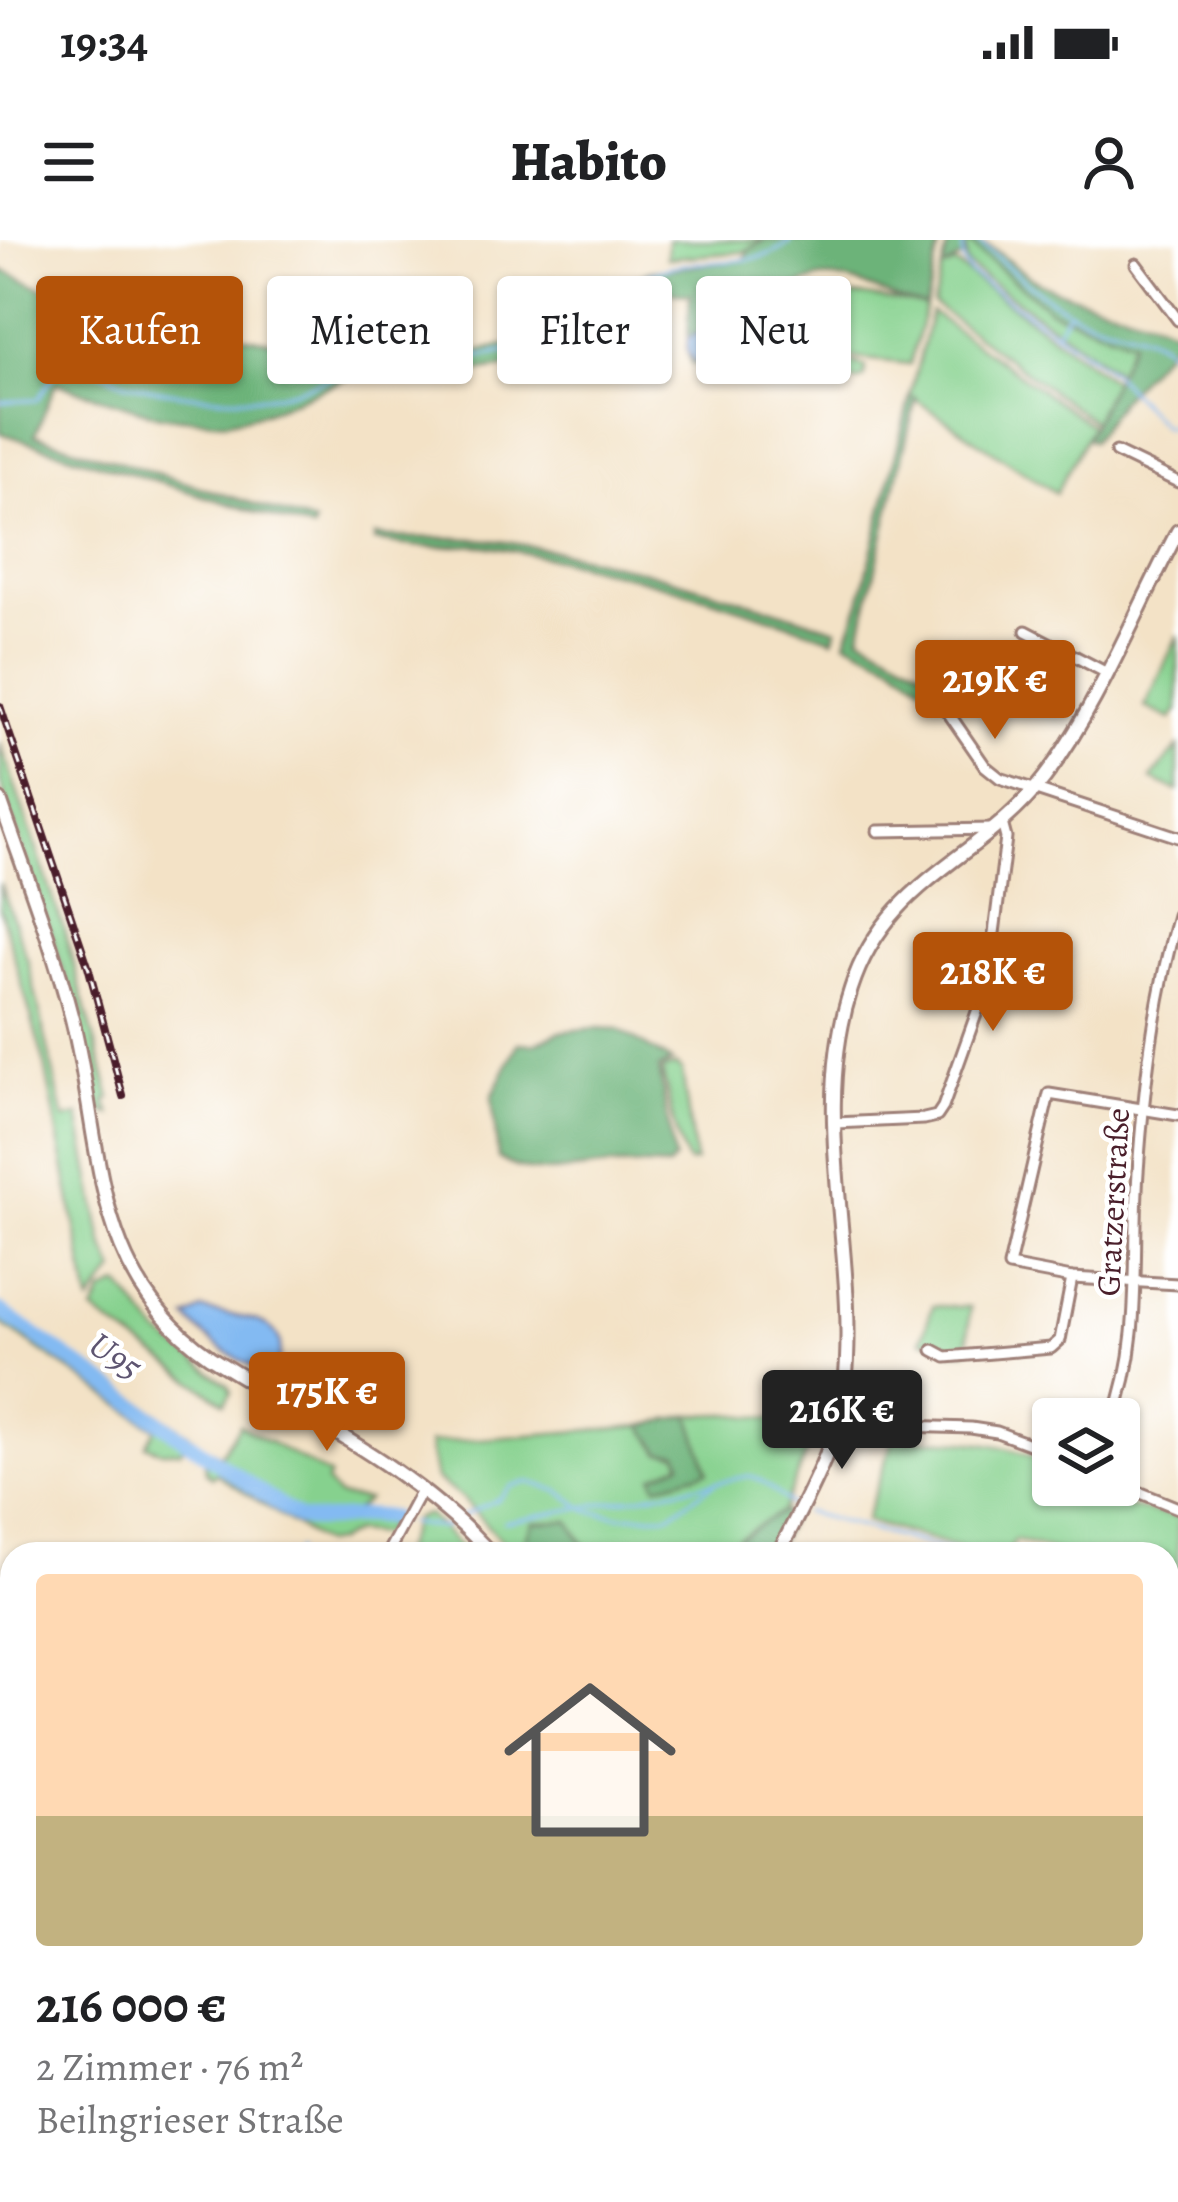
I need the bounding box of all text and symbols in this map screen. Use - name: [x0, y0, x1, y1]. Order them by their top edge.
- text: 19:34: [60, 11, 148, 73]
- text: Habito: [511, 125, 667, 199]
- icon: menu: [36, 129, 102, 195]
- icon: person: [1076, 129, 1142, 195]
- chip: Kaufen: [36, 276, 243, 384]
- chip: Mieten: [267, 276, 473, 384]
- chip: Filter: [497, 276, 672, 384]
- chip: Neu: [696, 276, 851, 384]
- pin: 219K €: [897, 640, 1093, 742]
- text: 219K €: [942, 652, 1048, 705]
- pin: 218K €: [895, 932, 1091, 1034]
- text: 218K €: [940, 944, 1046, 997]
- street label: Gratzerstraße: [1085, 1107, 1140, 1297]
- water label: U95: [79, 1320, 152, 1391]
- pin: 175K €: [229, 1352, 425, 1454]
- text: 175K €: [276, 1364, 378, 1417]
- pin: 216K €: [744, 1370, 940, 1472]
- text: 216K €: [789, 1382, 895, 1435]
- map controls: [1032, 1398, 1140, 1506]
- button: layers: [1032, 1398, 1140, 1506]
- icon: home: [482, 1652, 698, 1868]
- text: 216 000 €: [36, 1970, 227, 2040]
- text: 2 Zimmer · 76 m²: [36, 2040, 303, 2093]
- text: Beilngrieser Straße: [36, 2093, 344, 2146]

